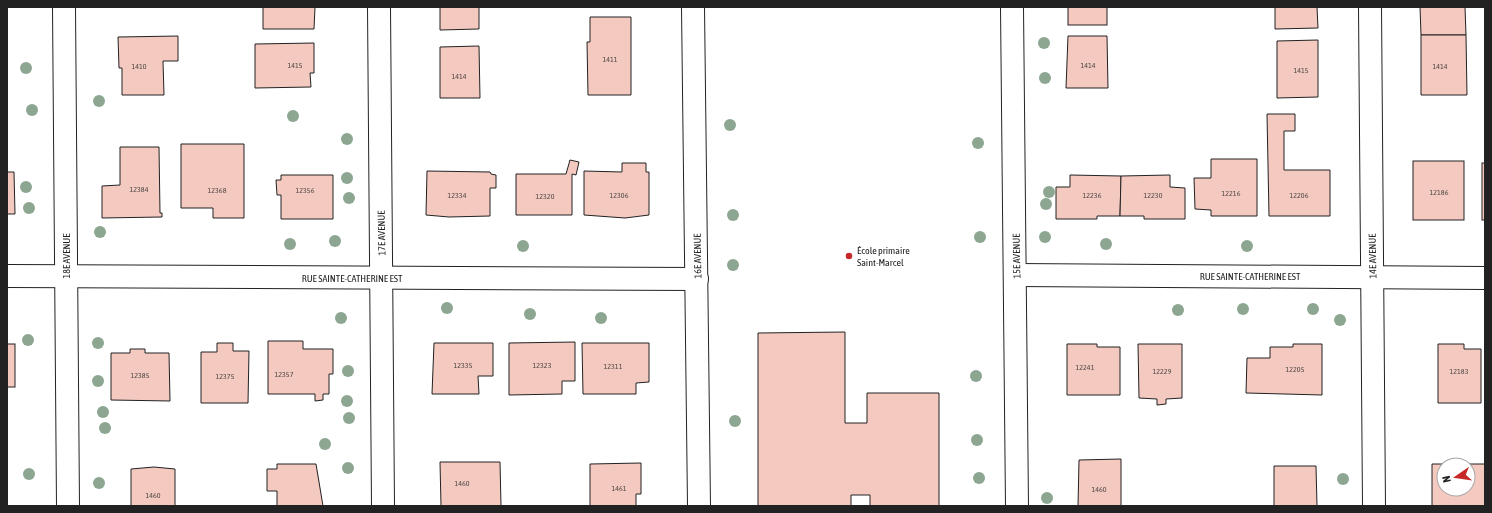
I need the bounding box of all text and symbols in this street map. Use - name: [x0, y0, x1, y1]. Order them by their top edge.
- house number: 1411: [602, 55, 618, 64]
- house number: 1415: [287, 61, 303, 70]
- house number: 1414: [1080, 61, 1096, 70]
- house number: 1410: [131, 62, 147, 71]
- house number: 1414: [1432, 62, 1448, 71]
- house number: 1415: [1293, 66, 1309, 75]
- house number: 1414: [451, 72, 467, 81]
- house number: 12384: [130, 185, 149, 194]
- house number: 12368: [208, 186, 227, 195]
- house number: 12356: [296, 186, 315, 195]
- house number: 12186: [1430, 188, 1449, 197]
- house number: 12216: [1222, 189, 1241, 198]
- house number: 12334: [448, 191, 467, 200]
- house number: 12306: [610, 191, 629, 200]
- house number: 12236: [1083, 191, 1102, 200]
- house number: 12230: [1144, 191, 1163, 200]
- house number: 12206: [1290, 191, 1309, 200]
- house number: 12320: [536, 192, 555, 201]
- street label: 17E AVENUE: [376, 210, 387, 256]
- street label: 18E AVENUE: [61, 233, 72, 278]
- street label: 16E AVENUE: [692, 233, 703, 279]
- street label: 15E AVENUE: [1011, 233, 1022, 279]
- street label: 14E AVENUE: [1367, 233, 1378, 279]
- place label: École primaire Saint-Marcel: [857, 245, 910, 268]
- marker: École primaire Saint-Marcel: [844, 251, 854, 261]
- street label: RUE SAINTE-CATHERINE EST: [1200, 271, 1301, 282]
- street label: RUE SAINTE-CATHERINE EST: [302, 273, 403, 284]
- house number: 12335: [454, 361, 473, 370]
- house number: 12323: [533, 361, 552, 370]
- house number: 12311: [604, 362, 623, 371]
- house number: 12241: [1076, 363, 1095, 372]
- house number: 12205: [1286, 365, 1305, 374]
- house number: 12229: [1153, 367, 1172, 376]
- house number: 12183: [1450, 367, 1469, 376]
- house number: 12357: [275, 370, 294, 379]
- house number: 12385: [131, 371, 150, 380]
- house number: 12375: [216, 372, 235, 381]
- north arrow: [1436, 457, 1476, 497]
- text: N: [1440, 475, 1453, 484]
- house number: 1460: [454, 479, 470, 488]
- house number: 1461: [611, 484, 627, 493]
- house number: 1460: [1091, 485, 1107, 494]
- house number: 1460: [145, 491, 161, 500]

